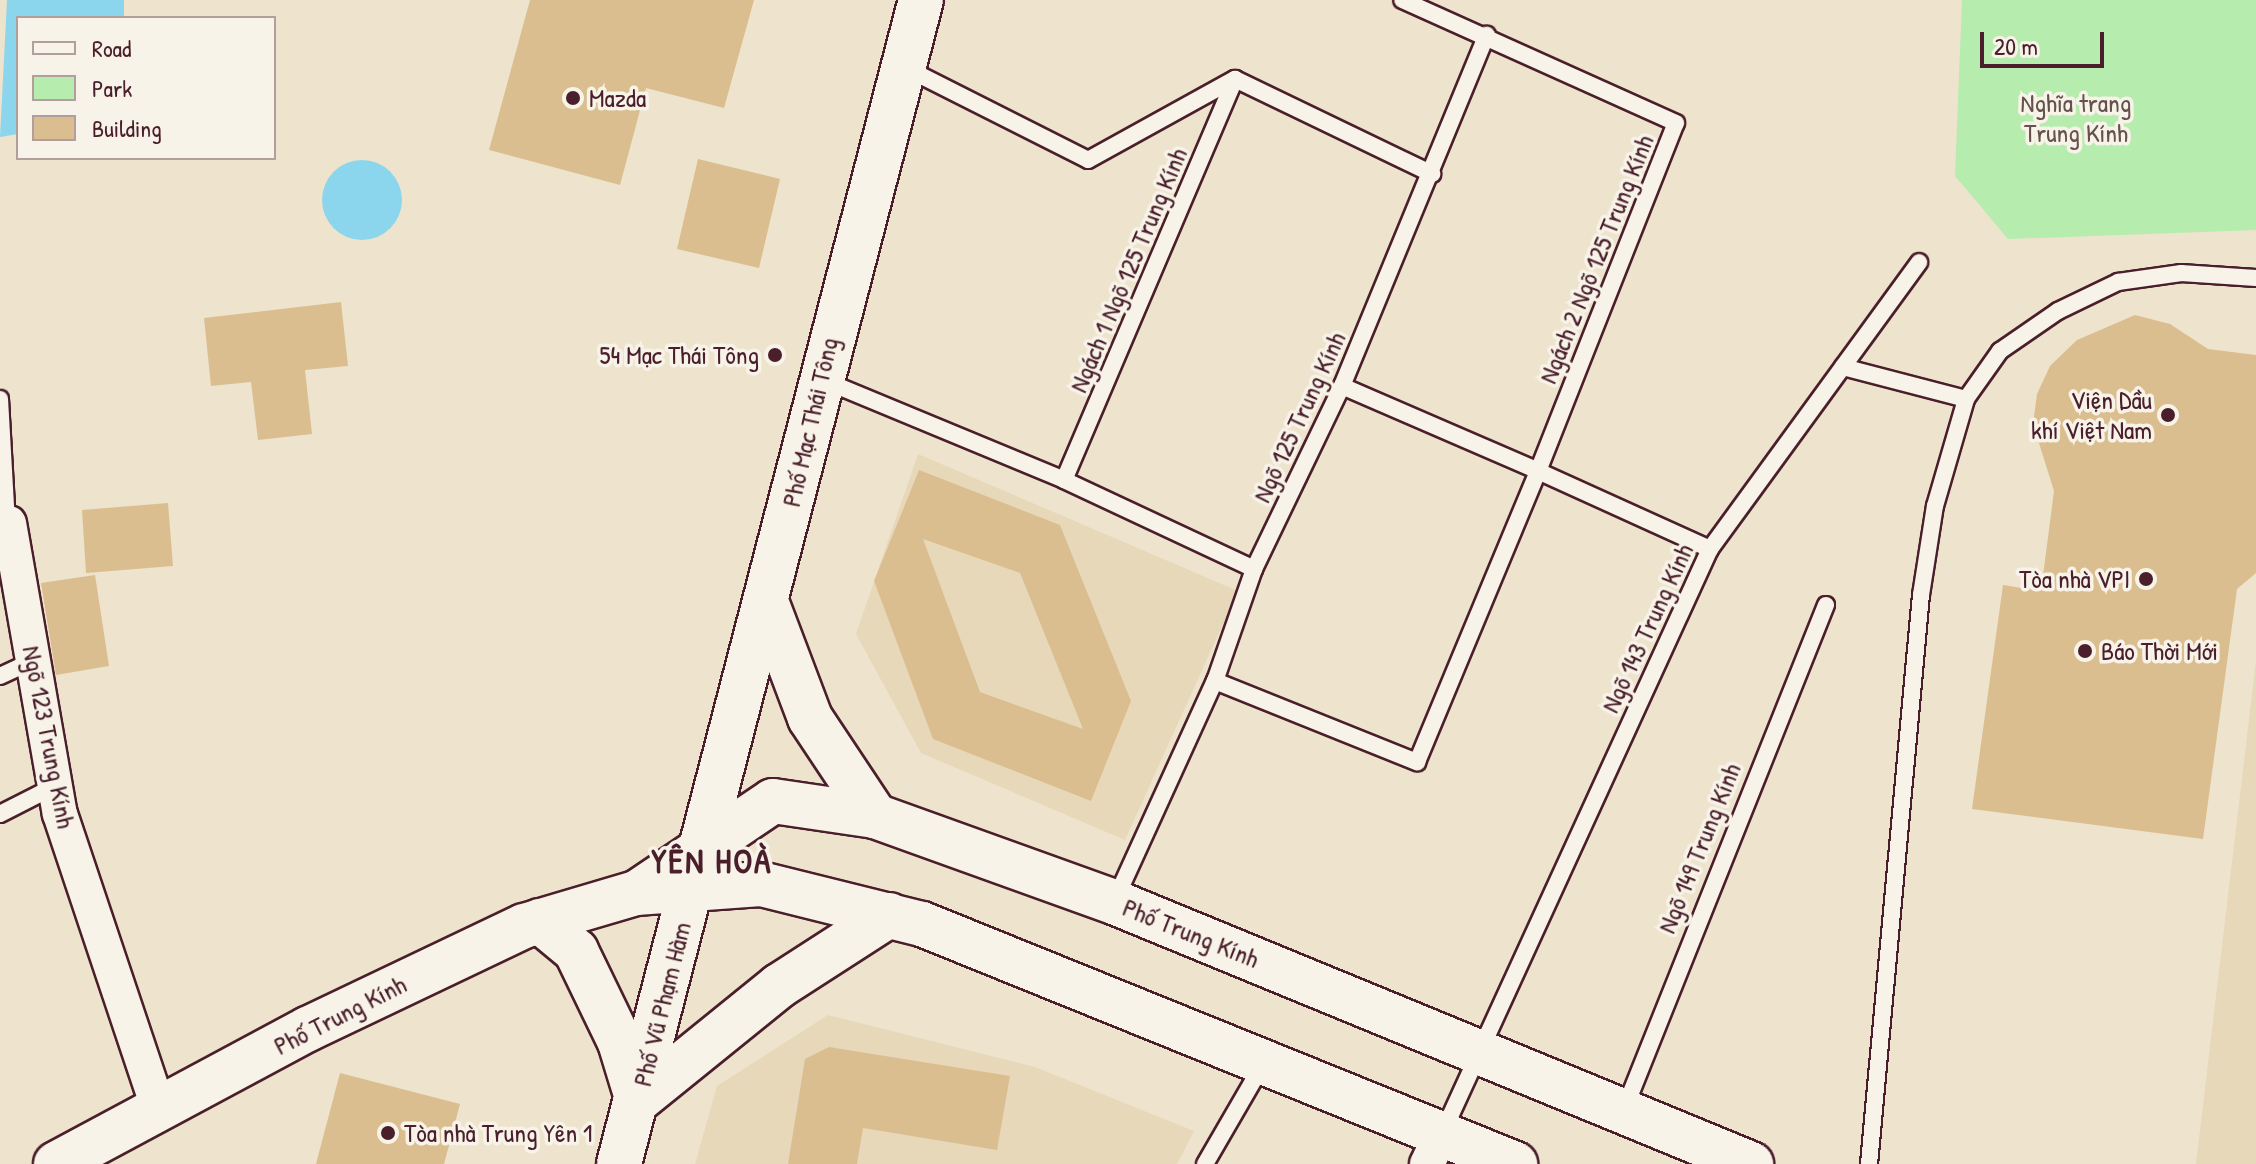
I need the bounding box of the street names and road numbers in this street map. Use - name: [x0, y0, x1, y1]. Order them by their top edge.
- street label: Ngách 2 Ngõ 125 Trung Kính: [1532, 130, 1660, 388]
- street label: Ngách 1 Ngõ 125 Trung Kính: [1062, 143, 1194, 397]
- street label: Ngõ 125 Trung Kính: [1246, 327, 1352, 507]
- street label: Phố Mạc Thái Tông: [775, 334, 845, 510]
- street label: Ngõ 143 Trung Kính: [1594, 539, 1700, 717]
- street label: Ngõ 123 Trung Kính: [16, 643, 82, 831]
- street label: Ngõ 149 Trung Kính: [1651, 758, 1747, 938]
- street label: Phố Trung Kính: [1118, 892, 1264, 974]
- street label: Phố Vũ Phạm Hàm: [627, 919, 697, 1089]
- street label: Phố Trung Kính: [269, 968, 411, 1062]

